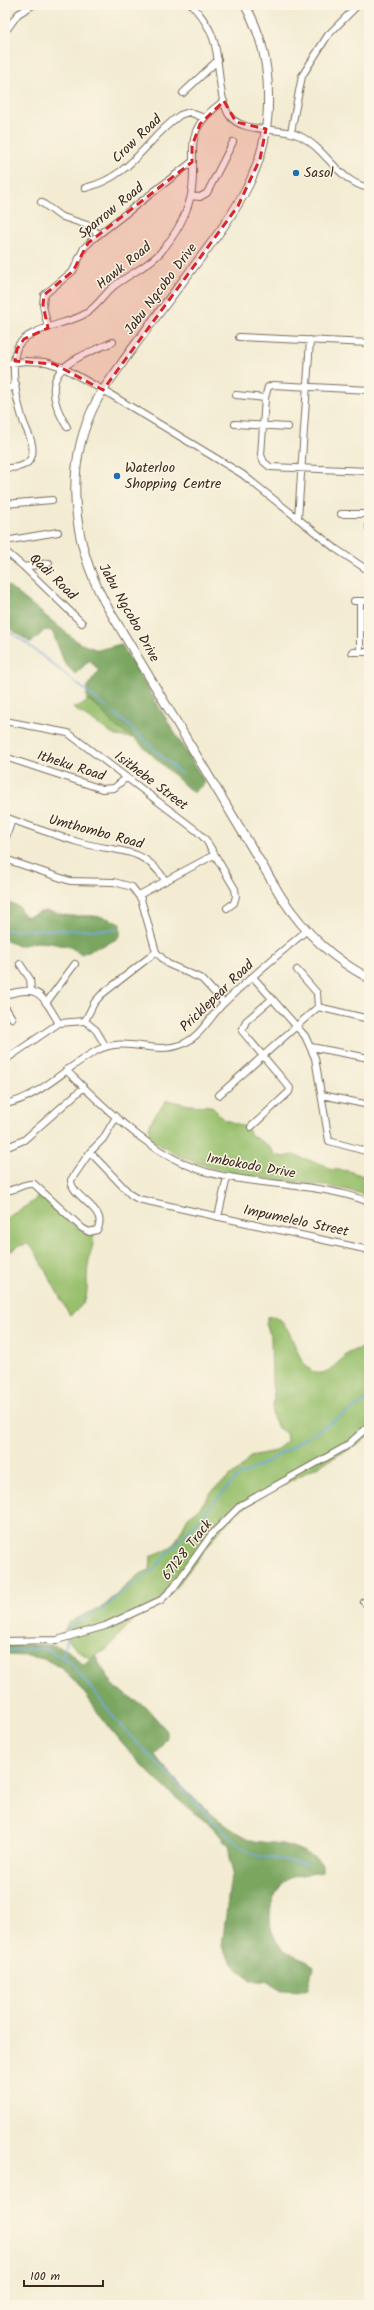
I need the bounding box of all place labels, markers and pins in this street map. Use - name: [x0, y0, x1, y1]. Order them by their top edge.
- place label: Sasol: [304, 162, 334, 184]
- marker: Sasol: [291, 168, 301, 178]
- place label: Waterloo Shopping Centre: [125, 457, 222, 495]
- marker: Waterloo Shopping Centre: [112, 471, 122, 481]

